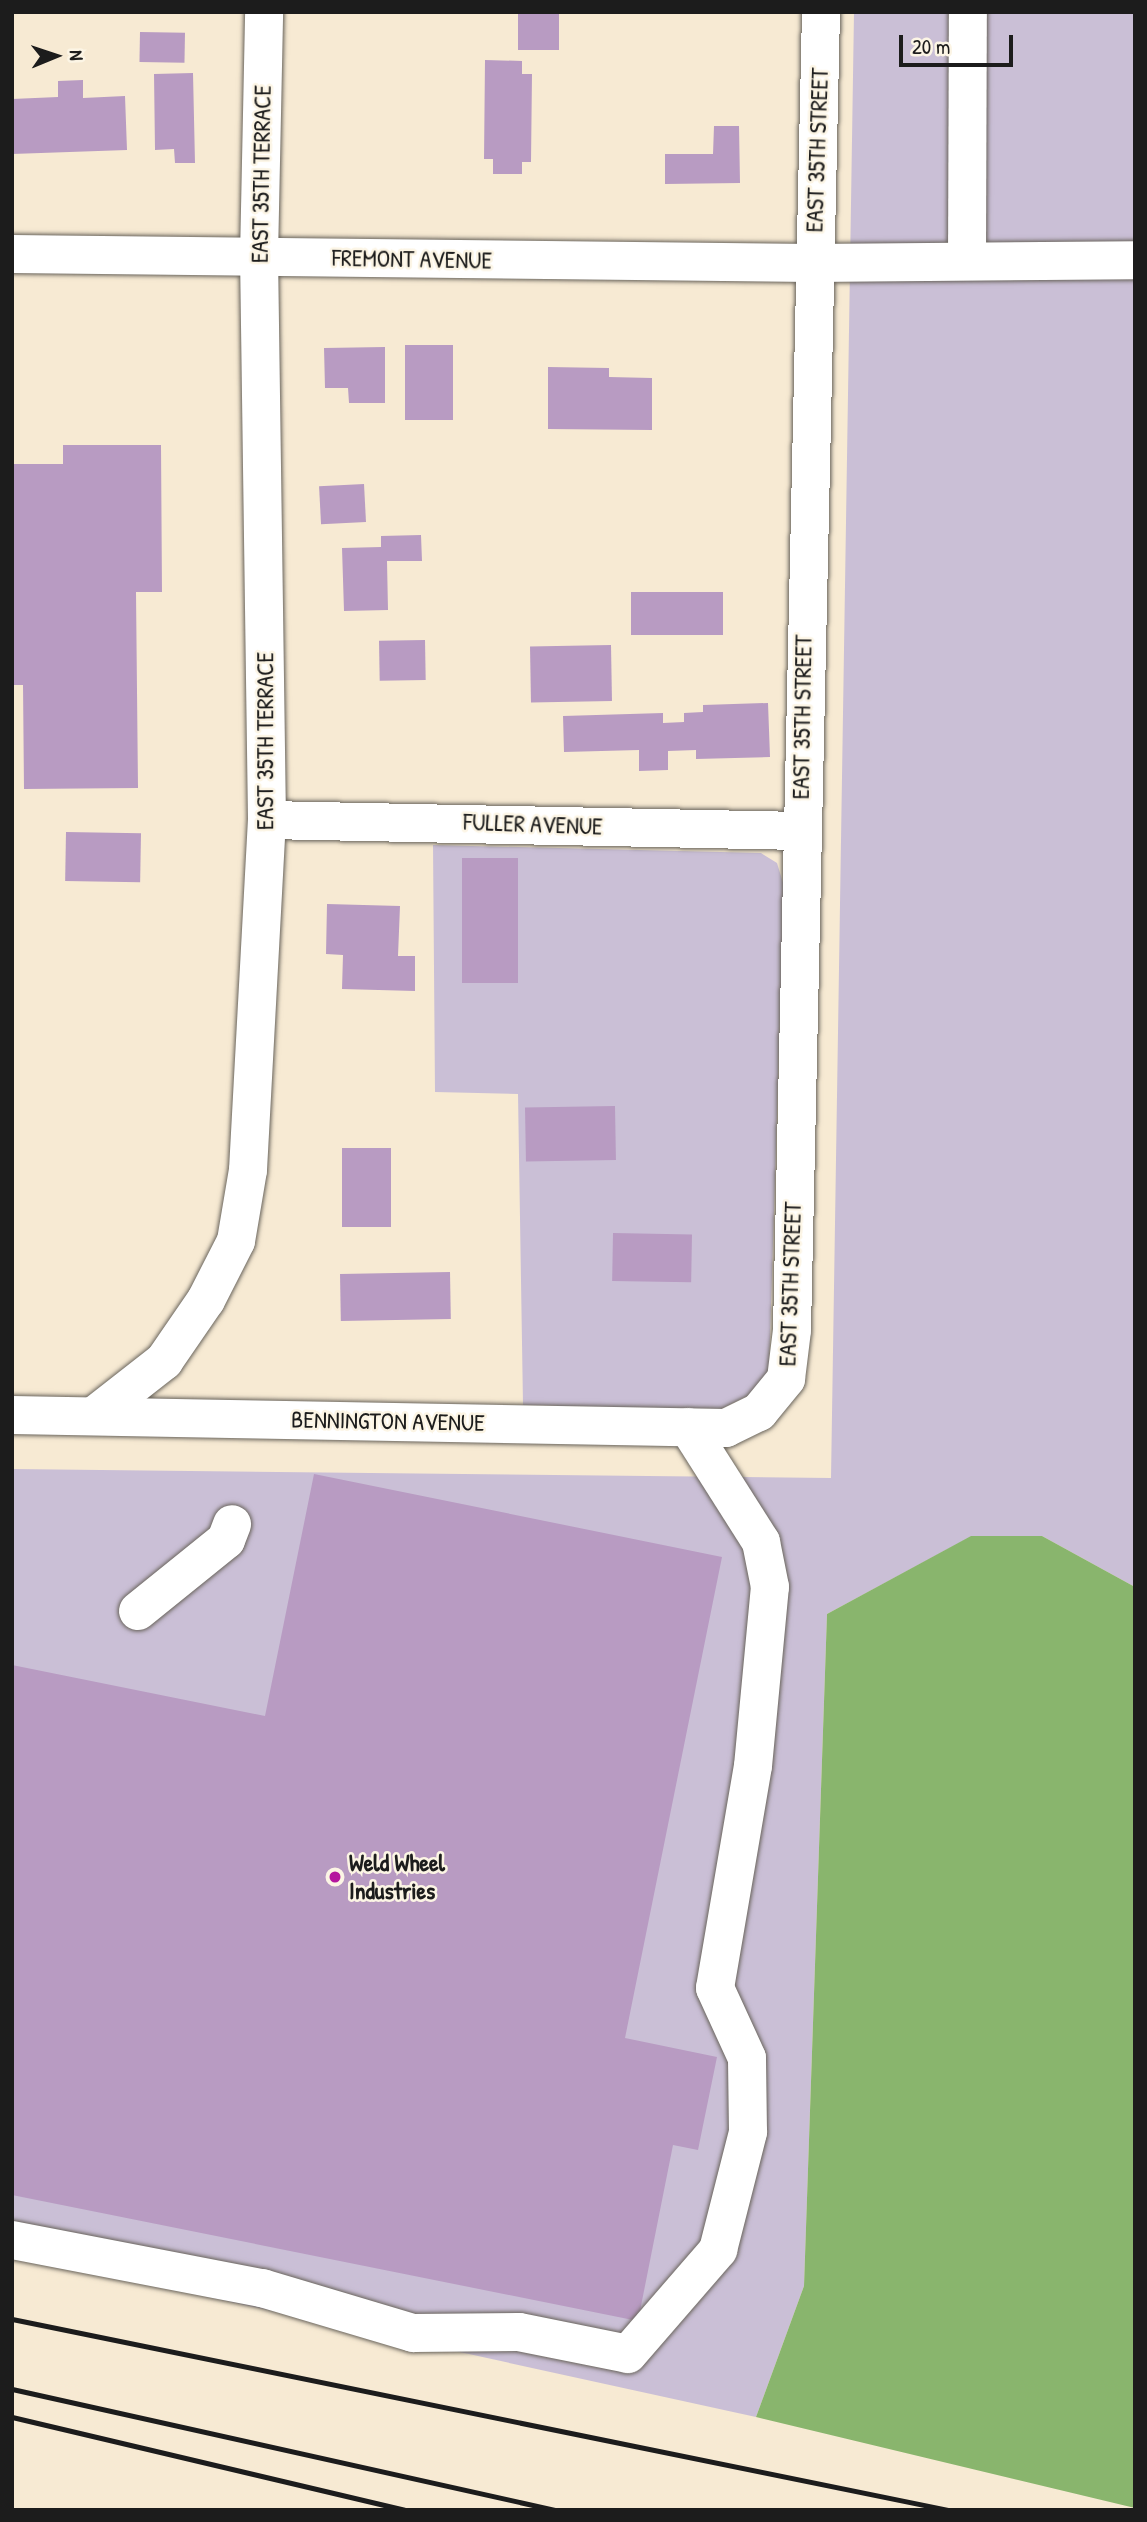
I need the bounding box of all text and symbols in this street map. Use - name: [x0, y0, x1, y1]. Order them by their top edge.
- north arrow: [21, 21, 91, 91]
- scale bar: [902, 21, 1016, 65]
- text: 20 m: [912, 32, 950, 61]
- text: N: [64, 50, 90, 61]
- street label: EAST 35TH STREET: [800, 67, 834, 233]
- street label: EAST 35TH TERRACE: [245, 85, 277, 263]
- street label: FREMONT AVENUE: [332, 243, 492, 275]
- street label: EAST 35TH STREET: [786, 634, 818, 800]
- street label: EAST 35TH TERRACE: [251, 652, 279, 830]
- street label: FULLER AVENUE: [463, 807, 603, 841]
- street label: EAST 35TH STREET: [773, 1201, 807, 1367]
- street label: BENNINGTON AVENUE: [291, 1405, 485, 1437]
- place label: Weld Wheel Industries: [349, 1849, 445, 1905]
- marker: Weld Wheel Industries: [327, 1869, 343, 1885]

